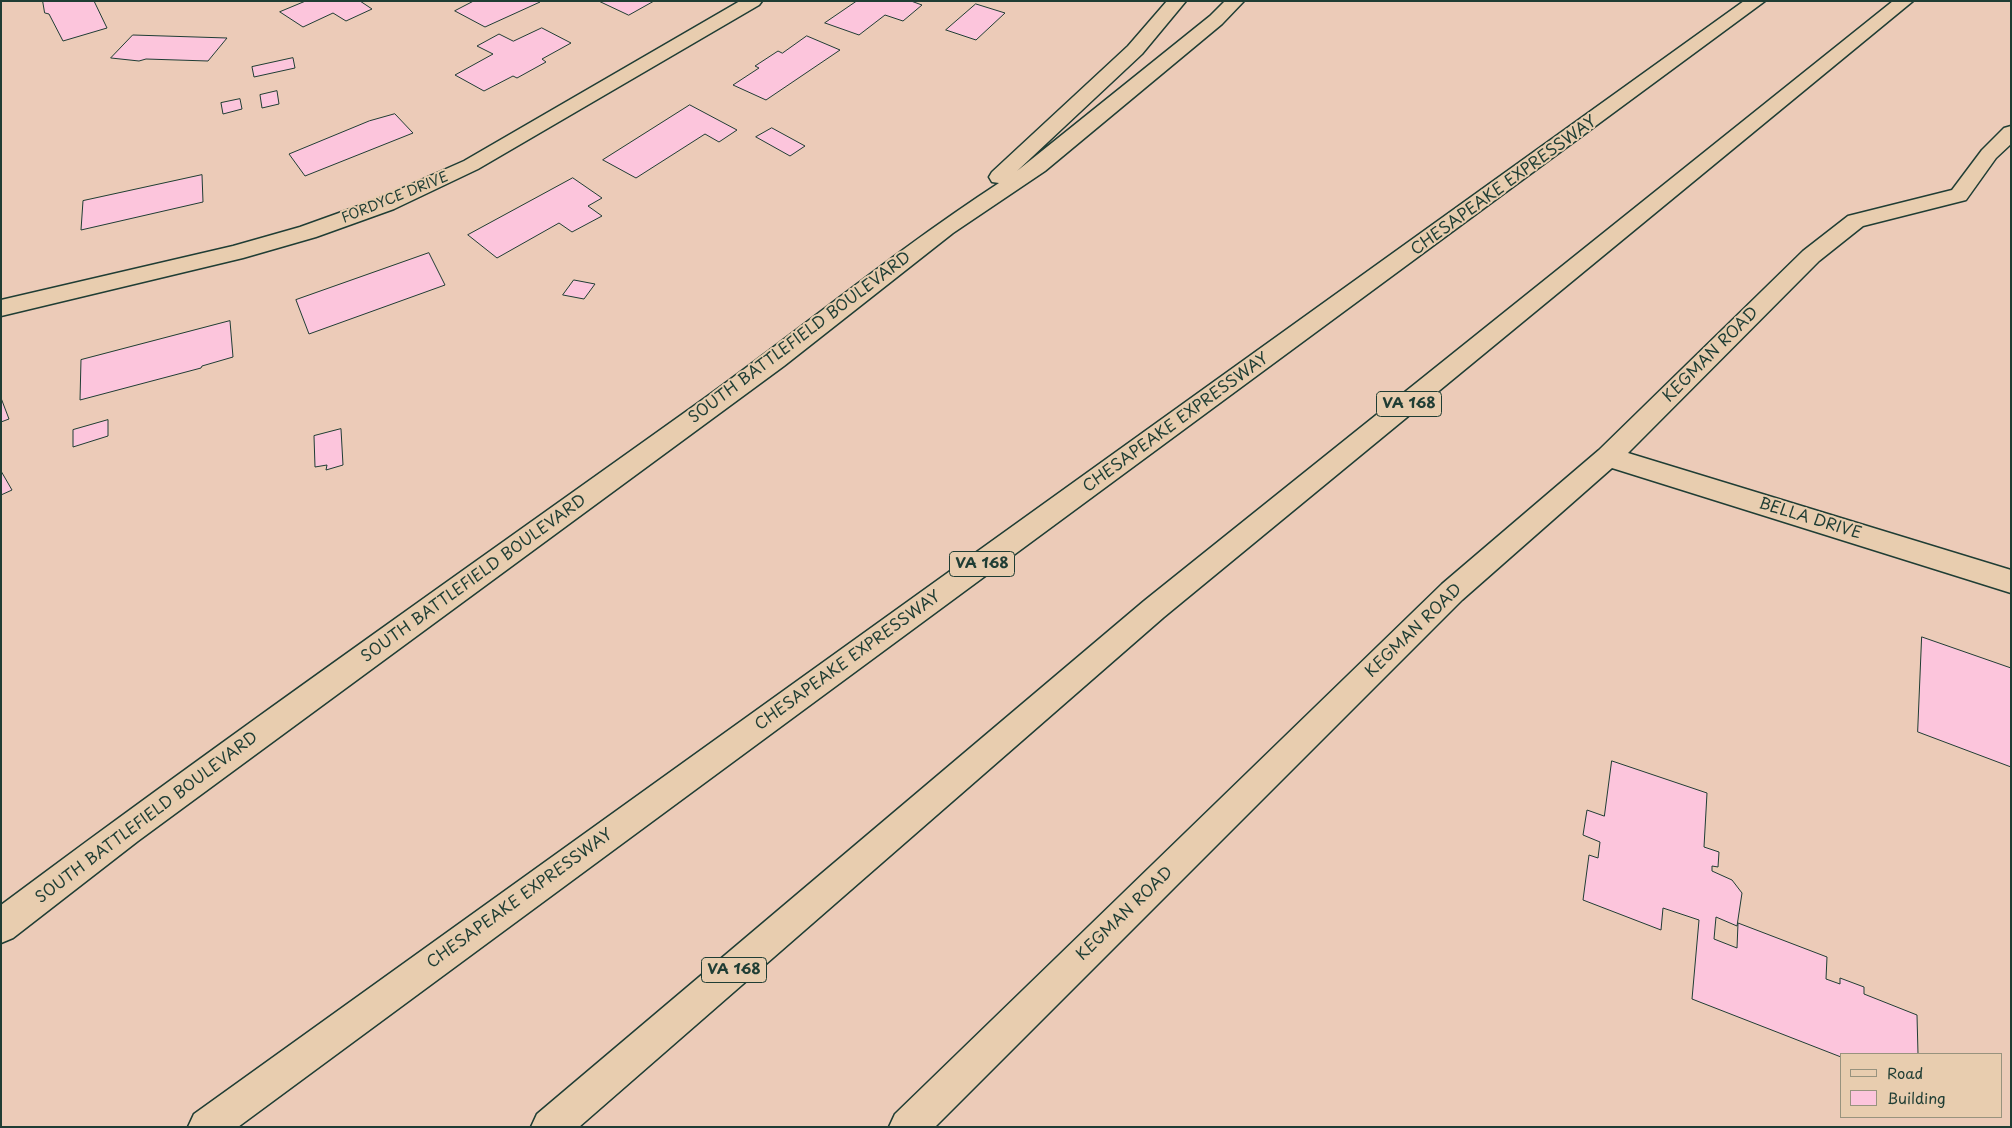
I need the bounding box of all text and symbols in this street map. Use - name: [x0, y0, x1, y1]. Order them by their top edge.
- street label: CHESAPEAKE EXPRESSWAY: [1407, 112, 1601, 260]
- street label: FORDYCE DRIVE: [339, 169, 451, 227]
- street label: SOUTH BATTLEFIELD BOULEVARD: [685, 248, 915, 428]
- street label: KEGMAN ROAD: [1659, 303, 1763, 407]
- street label: CHESAPEAKE EXPRESSWAY: [1079, 349, 1273, 497]
- road number: VA 168: [1376, 392, 1442, 416]
- street label: SOUTH BATTLEFIELD BOULEVARD: [358, 491, 590, 667]
- street label: BELLA DRIVE: [1756, 494, 1864, 544]
- road number: VA 168: [950, 552, 1014, 576]
- street label: KEGMAN ROAD: [1362, 580, 1466, 682]
- street label: CHESAPEAKE EXPRESSWAY: [751, 587, 945, 735]
- street label: SOUTH BATTLEFIELD BOULEVARD: [32, 728, 262, 908]
- street label: CHESAPEAKE EXPRESSWAY: [423, 825, 617, 973]
- street label: KEGMAN ROAD: [1073, 863, 1177, 965]
- road number: VA 168: [702, 958, 766, 982]
- legend: [1840, 1053, 2002, 1118]
- text: Road: [1887, 1061, 1923, 1084]
- text: Building: [1887, 1086, 1946, 1109]

